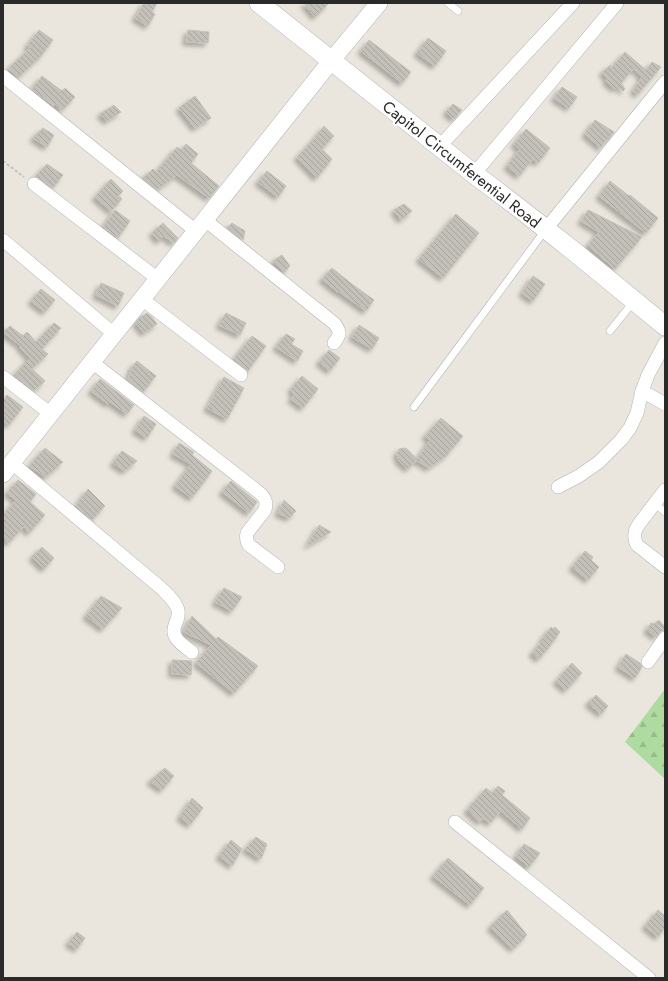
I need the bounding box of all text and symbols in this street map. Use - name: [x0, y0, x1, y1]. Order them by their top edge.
- street label: Capitol Circumferential Road: [378, 95, 546, 234]

